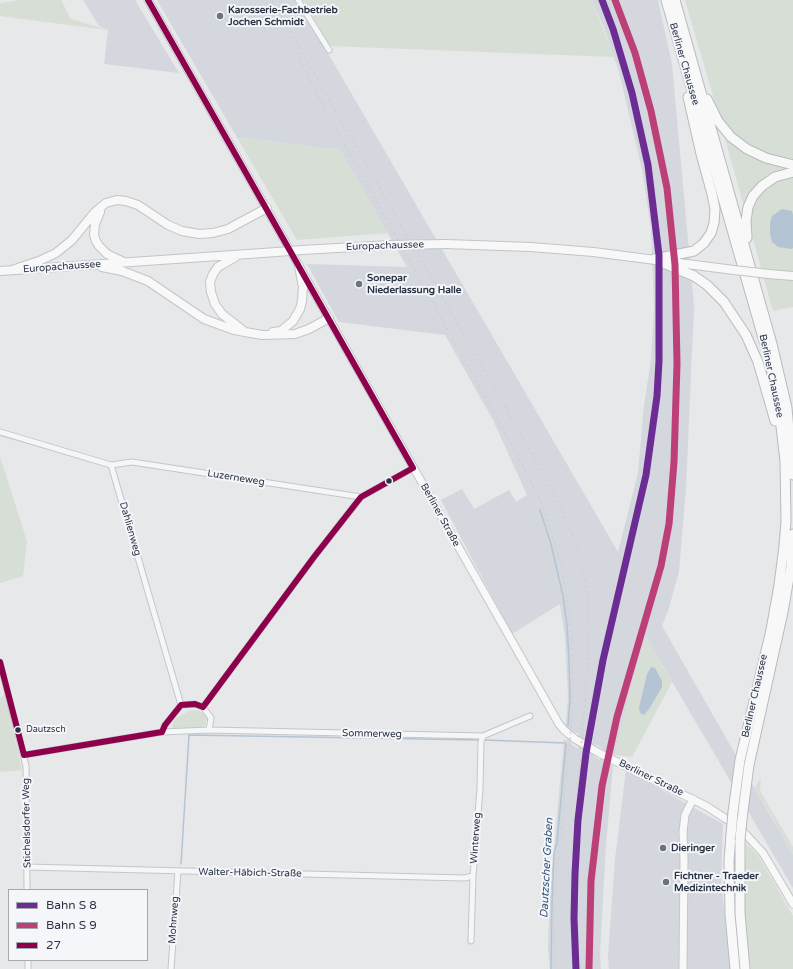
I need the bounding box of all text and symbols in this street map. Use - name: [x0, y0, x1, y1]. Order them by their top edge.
- place label: Karosserie-Fachbetrieb Jochen Schmidt: [228, 4, 338, 28]
- marker: Karosserie-Fachbetrieb Jochen Schmidt: [215, 11, 225, 21]
- street label: Berliner Chaussee: [666, 21, 702, 107]
- street label: Europachaussee: [346, 239, 424, 253]
- street label: Europachaussee: [23, 258, 101, 276]
- place label: Sonepar Niederlassung Halle: [367, 272, 461, 296]
- marker: Sonepar Niederlassung Halle: [354, 279, 364, 289]
- street label: Berliner Chaussee: [756, 333, 786, 419]
- street label: Luzerneweg: [206, 468, 266, 488]
- unlabelled marker: [384, 476, 394, 486]
- street label: Berliner Straße: [418, 481, 462, 549]
- street label: Dahlienweg: [117, 501, 143, 557]
- street label: Berliner Chaussee: [740, 653, 770, 739]
- marker: Dautzsch: [13, 725, 23, 735]
- place label: Dautzsch: [26, 725, 66, 735]
- street label: Sommerweg: [342, 727, 402, 741]
- street label: Berliner Straße: [617, 757, 685, 799]
- street label: Stichelsdorfer Weg: [20, 778, 34, 868]
- street label: Winterweg: [468, 812, 484, 864]
- water label: Dautzscher Graben: [538, 818, 556, 918]
- place label: Dieringer: [671, 842, 715, 854]
- marker: Dieringer: [658, 843, 668, 853]
- street label: Walter-Häbich-Straße: [198, 866, 302, 880]
- place label: Fichtner - Traeder Medizintechnik: [674, 870, 759, 894]
- marker: Fichtner - Traeder Medizintechnik: [661, 877, 671, 887]
- legend: [8, 889, 148, 961]
- street label: Mohnweg: [166, 896, 182, 944]
- text: Bahn S 8: [46, 898, 97, 912]
- text: Bahn S 9: [46, 918, 97, 932]
- text: 27: [46, 938, 61, 952]

